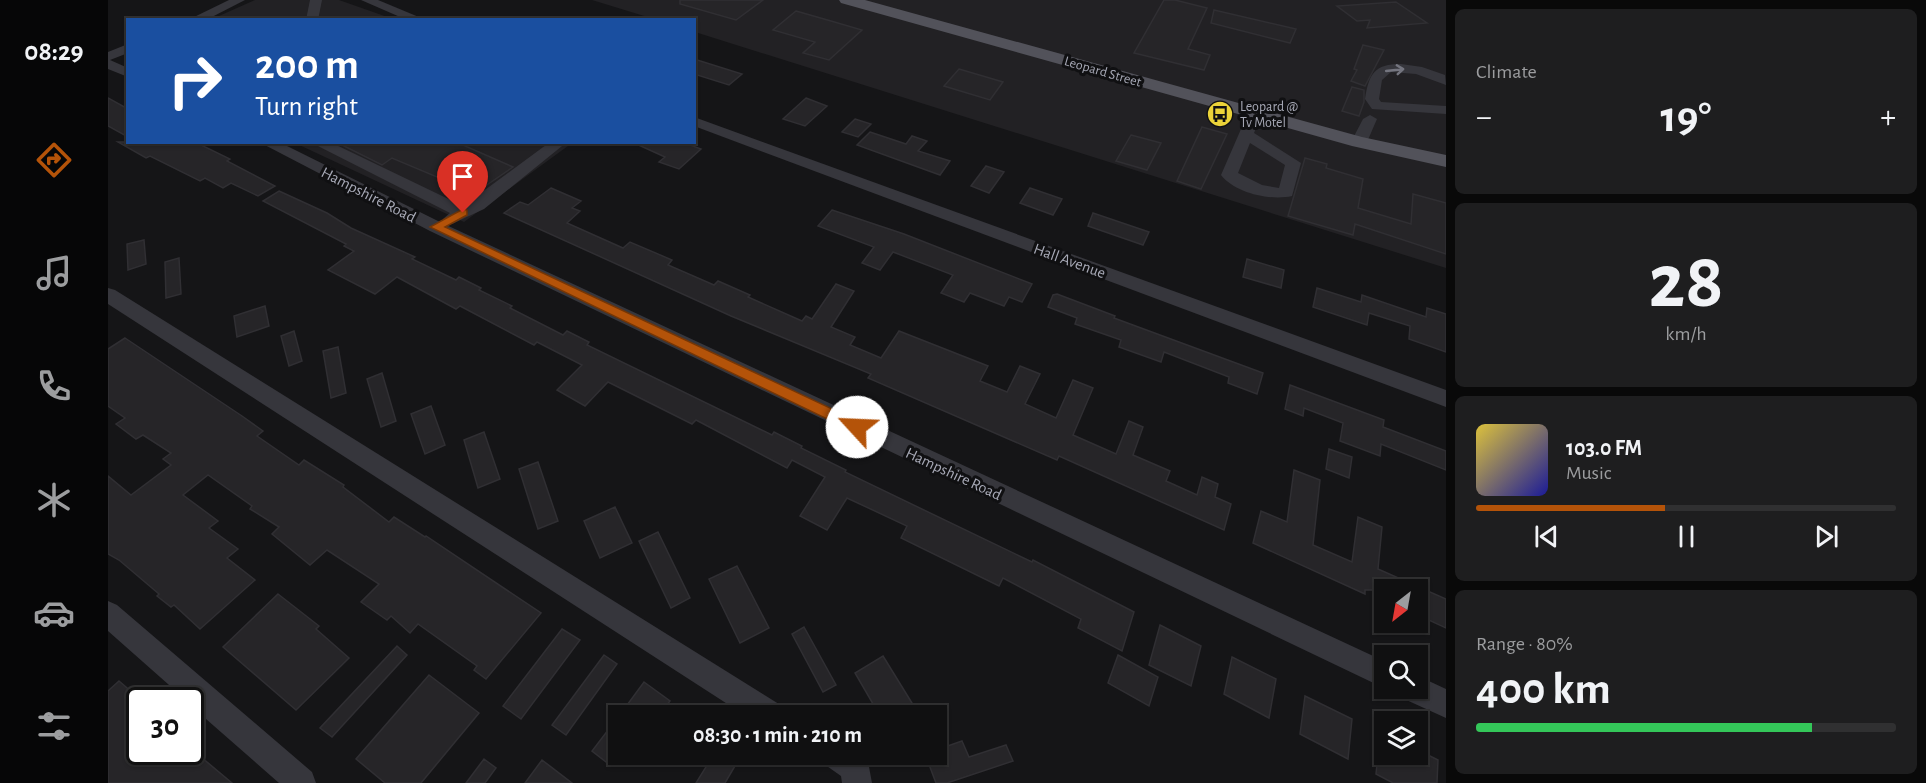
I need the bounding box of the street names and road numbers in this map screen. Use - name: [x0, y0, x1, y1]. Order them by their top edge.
- street label: Leopard Street: [1063, 54, 1143, 90]
- street label: Hampshire Road: [319, 164, 418, 226]
- street label: Hall Avenue: [1032, 241, 1108, 281]
- street label: Hampshire Road: [903, 445, 1004, 503]

